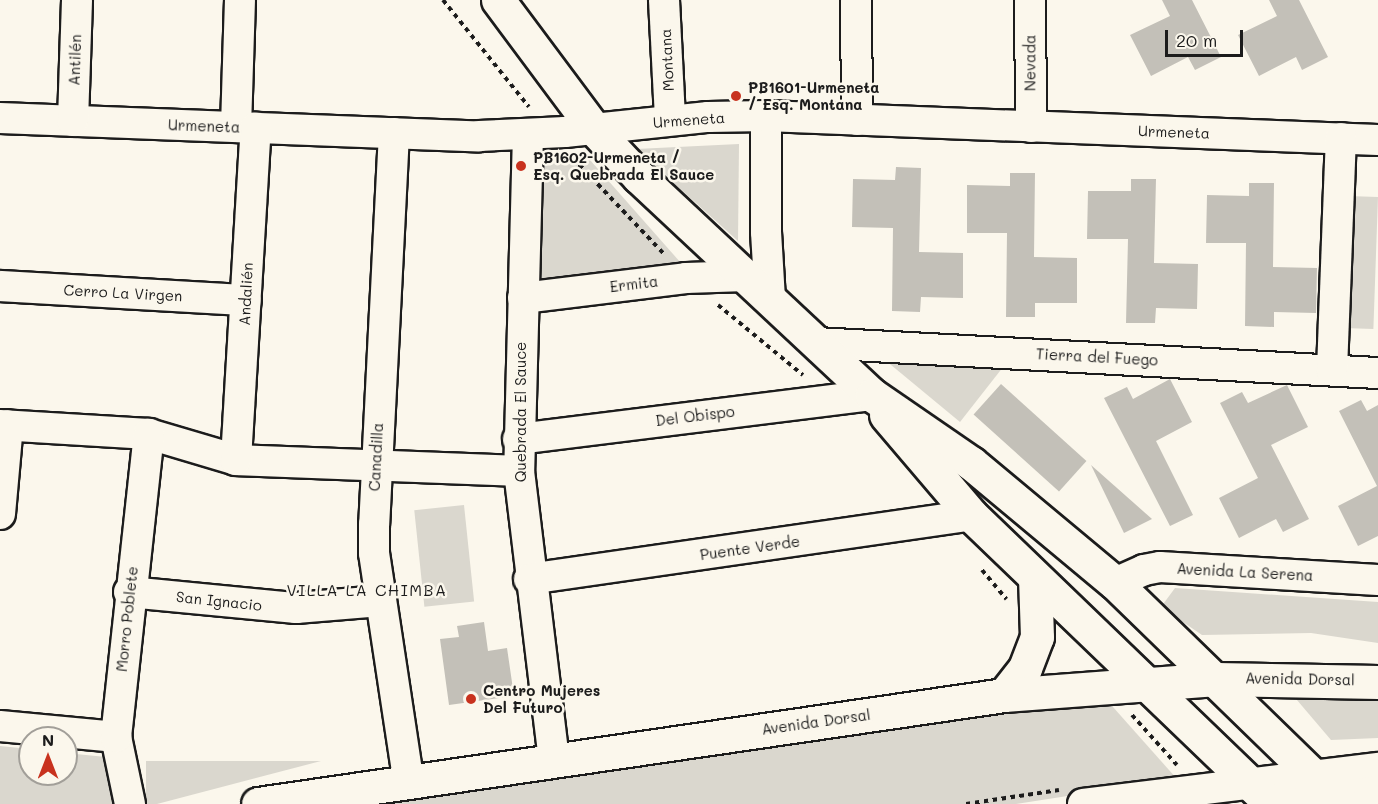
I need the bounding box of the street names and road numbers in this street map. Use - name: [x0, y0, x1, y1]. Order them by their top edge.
- street label: Montana: [656, 28, 678, 92]
- street label: Antilén: [65, 34, 85, 86]
- street label: Nevada: [1021, 35, 1039, 91]
- street label: Urmeneta: [652, 108, 726, 132]
- street label: Urmeneta: [168, 116, 240, 136]
- street label: Urmeneta: [1138, 122, 1210, 142]
- street label: Andalién: [235, 262, 257, 326]
- street label: Ermita: [609, 272, 659, 296]
- street label: Cerro La Virgen: [63, 281, 183, 305]
- street label: Quebrada El Sauce: [512, 342, 530, 482]
- street label: Tierra del Fuego: [1035, 345, 1159, 369]
- street label: Del Obispo: [654, 402, 736, 430]
- street label: Canadilla: [365, 422, 387, 492]
- street label: Puente Verde: [699, 532, 801, 564]
- street label: Avenida La Serena: [1176, 559, 1314, 585]
- street label: Morro Poblete: [113, 565, 141, 673]
- street label: San Ignacio: [175, 588, 263, 614]
- street label: Avenida Dorsal: [1245, 669, 1355, 689]
- street label: Avenida Dorsal: [760, 705, 872, 739]

